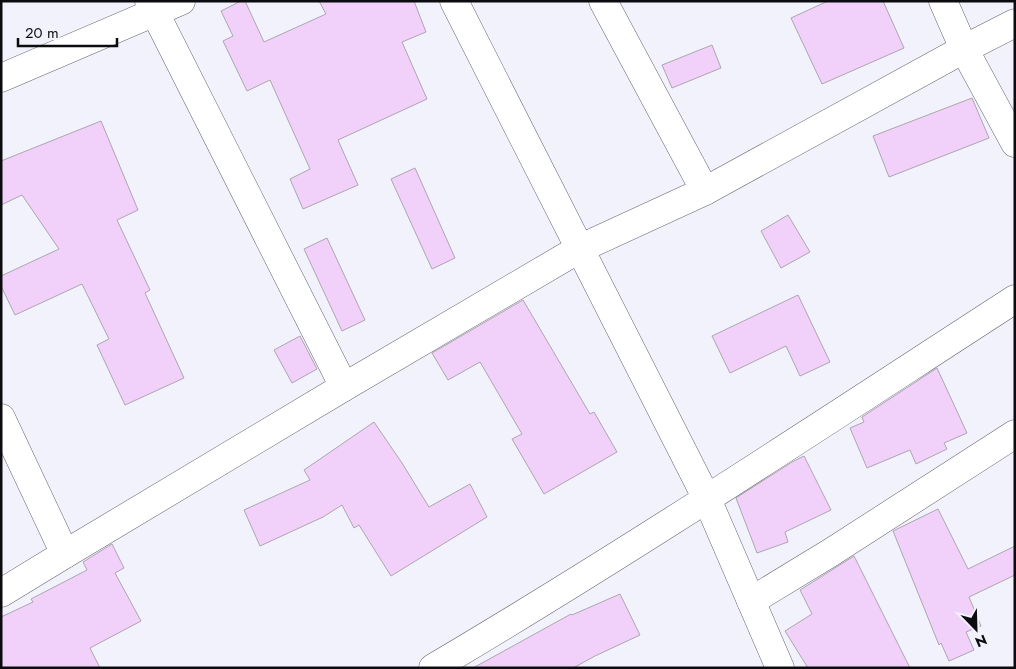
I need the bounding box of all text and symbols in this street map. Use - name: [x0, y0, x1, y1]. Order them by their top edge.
- scale bar: [18, 15, 116, 47]
- text: 20 m: [25, 22, 59, 44]
- north arrow: [951, 604, 1001, 654]
- text: N: [972, 630, 990, 652]

